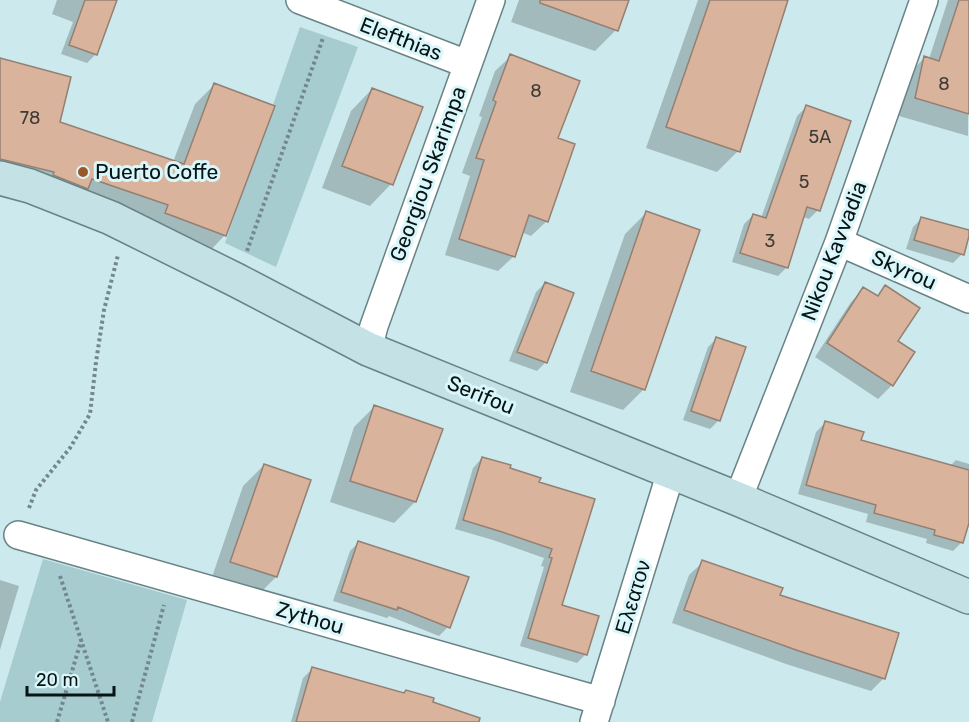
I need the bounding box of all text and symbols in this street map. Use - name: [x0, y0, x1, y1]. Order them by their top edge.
- street label: Elefthias: [357, 11, 446, 66]
- house number: 8: [938, 73, 950, 95]
- house number: 8: [530, 80, 542, 102]
- street label: Georgiou Skarimpa: [384, 83, 471, 265]
- house number: 78: [20, 107, 40, 129]
- house number: 5A: [809, 126, 831, 148]
- place label: Puerto Coffe: [95, 159, 218, 184]
- marker: Puerto Coffe: [76, 165, 90, 179]
- house number: 5: [799, 171, 809, 193]
- street label: Nikou Kavvadia: [795, 178, 872, 324]
- house number: 3: [765, 230, 775, 252]
- street label: Skyrou: [868, 244, 940, 295]
- street label: Serifou: [444, 370, 519, 419]
- street label: Ελεατον: [609, 557, 656, 637]
- street label: Zythou: [273, 596, 347, 639]
- scale bar: [27, 659, 114, 697]
- text: 20 m: [36, 669, 78, 691]

